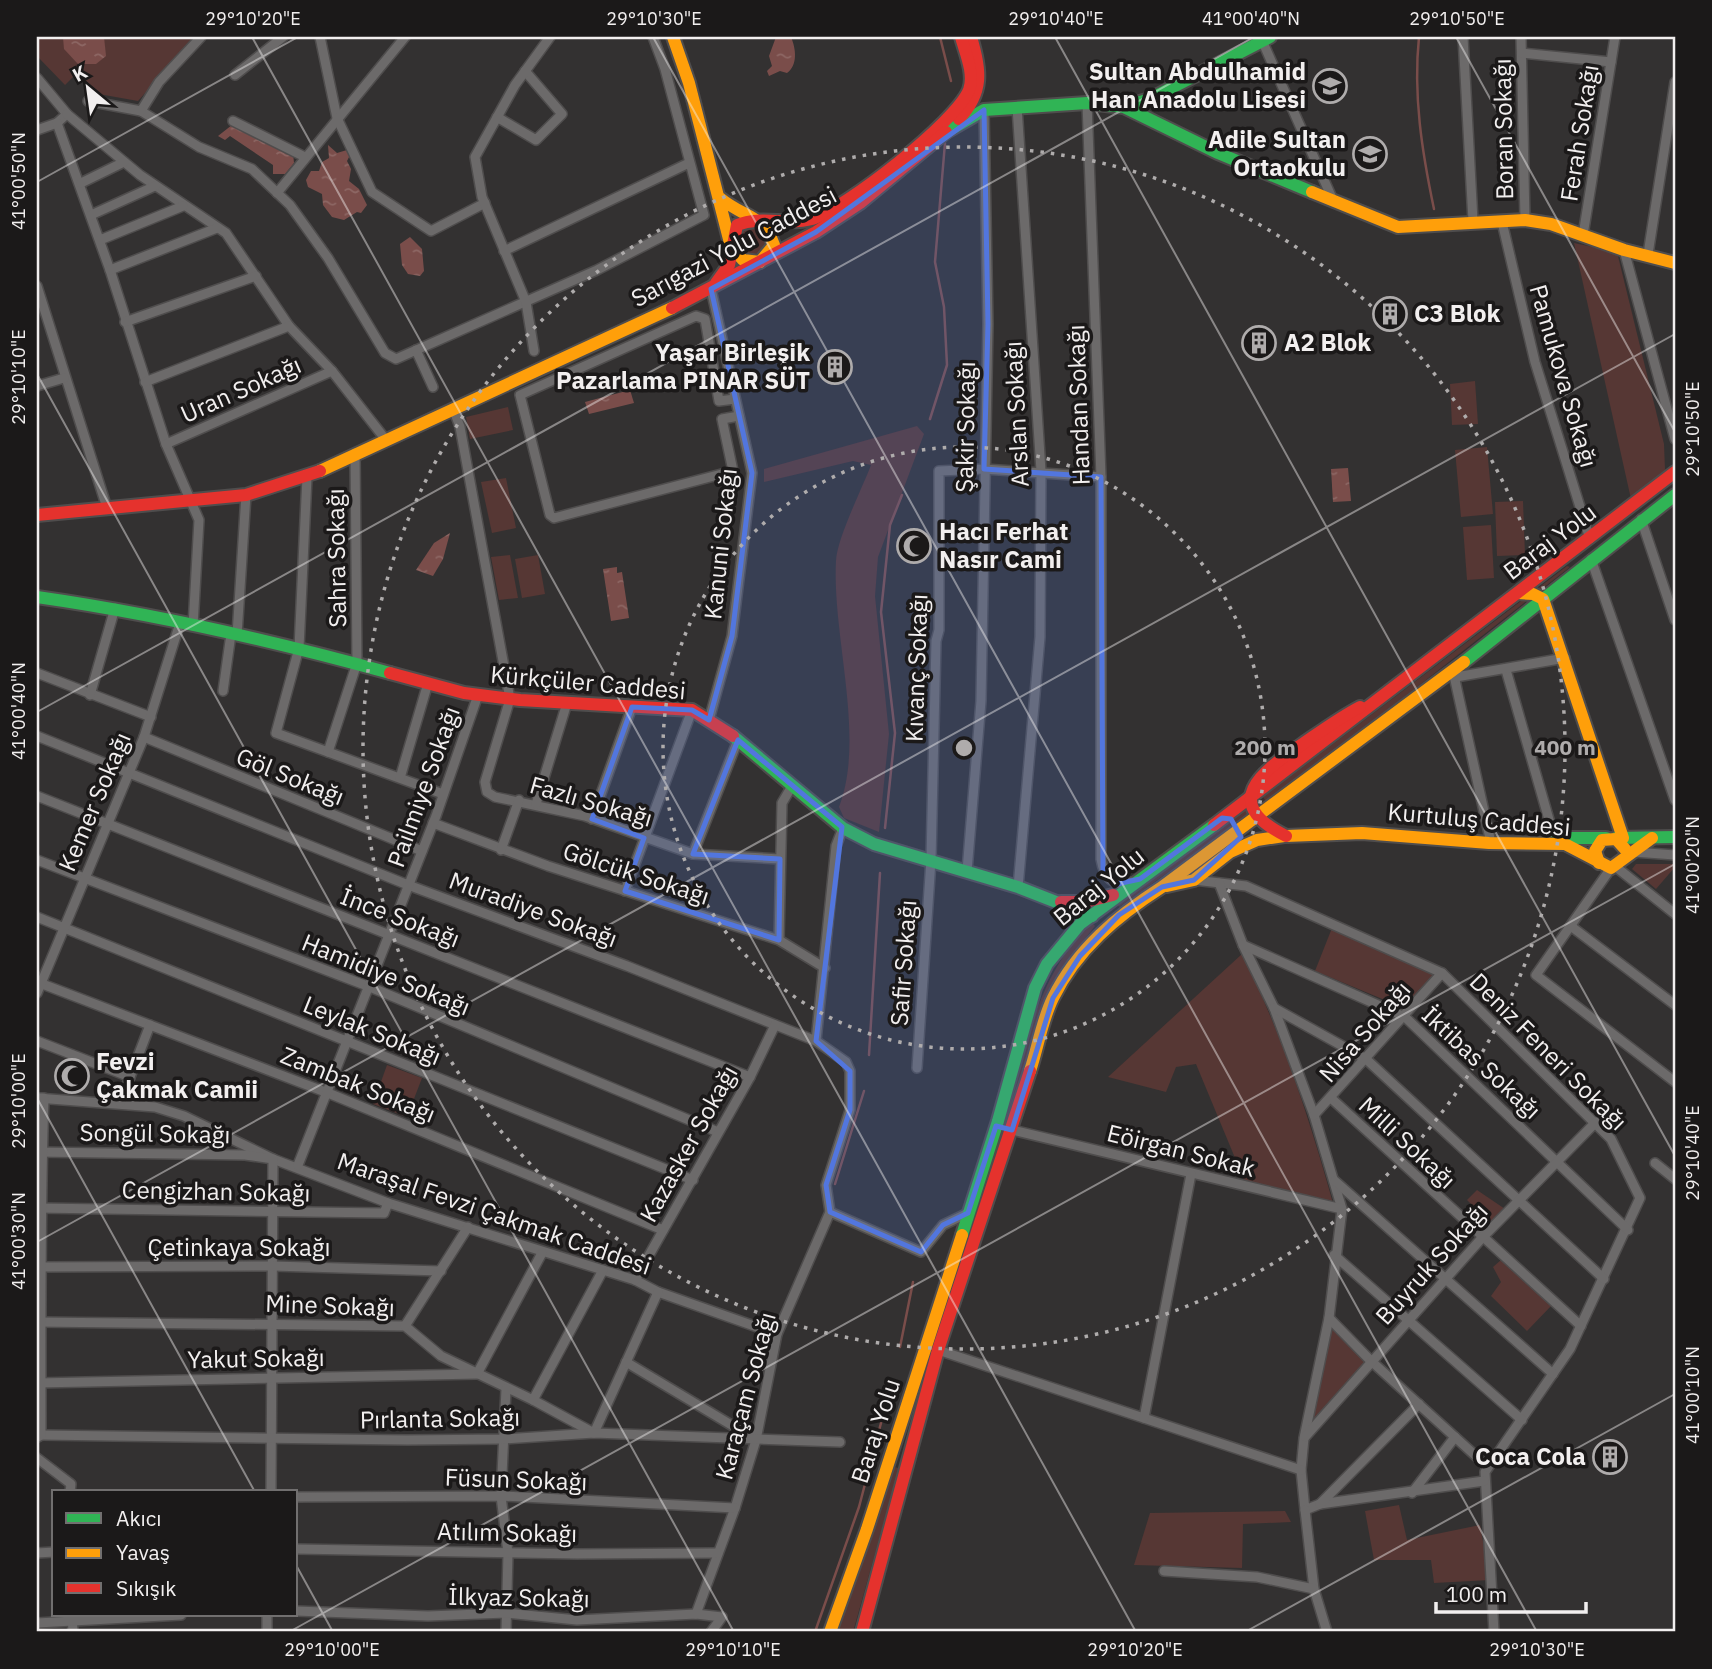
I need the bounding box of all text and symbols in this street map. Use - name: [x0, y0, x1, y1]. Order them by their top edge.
- text: 29°10'20"E: [205, 7, 301, 30]
- text: 29°10'30"E: [606, 7, 702, 30]
- text: 29°10'40"E: [1008, 7, 1104, 30]
- text: 41°00'40"N: [1202, 7, 1300, 30]
- text: 29°10'50"E: [1409, 7, 1505, 30]
- north arrow: [52, 52, 122, 122]
- place label: Sultan Abdulhamid Han Anadolu Lisesi: [1089, 55, 1306, 115]
- street label: Boran Sokağı: [1486, 58, 1520, 200]
- text: K: [68, 59, 91, 87]
- street label: Ferah Sokağı: [1552, 62, 1606, 204]
- school or university icon: Sultan Abdulhamid Han Anadolu Lisesi: [1311, 67, 1349, 105]
- place label: Adile Sultan Ortaokulu: [1208, 123, 1346, 183]
- text: 41°00'50"N: [7, 132, 30, 230]
- school or university icon: Adile Sultan Ortaokulu: [1351, 135, 1389, 173]
- street label: Sarıgazi Yolu Caddesi: [625, 178, 842, 314]
- street label: Pamukova Sokağı: [1523, 281, 1605, 471]
- building icon: C3 Blok: [1371, 295, 1409, 333]
- place label: C3 Blok: [1414, 297, 1501, 329]
- street label: Handan Sokağı: [1059, 324, 1097, 486]
- building icon: A2 Blok: [1240, 324, 1278, 362]
- place label: A2 Blok: [1284, 326, 1371, 358]
- text: 29°10'10"E: [7, 329, 30, 425]
- place label: Yaşar Birleşik Pazarlama PINAR SÜT: [556, 336, 810, 396]
- street label: Arslan Sokağı: [996, 340, 1036, 488]
- street label: Uran Sokağı: [175, 348, 306, 430]
- building icon: Yaşar Birleşik Pazarlama PINAR SÜT: [816, 348, 854, 386]
- street label: Şakir Sokağı: [948, 361, 982, 493]
- text: 29°10'50"E: [1681, 381, 1704, 477]
- street label: Kanuni Sokağı: [696, 467, 744, 621]
- street label: Sahra Sokağı: [319, 488, 353, 628]
- street label: Baraj Yolu: [1497, 496, 1602, 587]
- place label: Hacı Ferhat Nasır Cami: [939, 515, 1068, 575]
- mosque icon: Hacı Ferhat Nasır Cami: [895, 527, 933, 565]
- street label: Kıvanç Sokağı: [897, 593, 935, 743]
- street label: Kürkçüler Caddesi: [489, 658, 687, 706]
- text: 41°00'40"N: [7, 662, 30, 760]
- street label: Pailmiye Sokağı: [379, 702, 467, 871]
- street label: Kemer Sokağı: [50, 727, 138, 876]
- text: 200 m: [1234, 733, 1296, 761]
- text: 400 m: [1534, 733, 1596, 761]
- centre of rings: [952, 736, 976, 760]
- street label: Göl Sokağı: [232, 740, 349, 812]
- street label: Fazlı Sokağı: [526, 768, 656, 834]
- street label: Kurtuluş Caddesi: [1386, 795, 1572, 843]
- text: 41°00'20"N: [1681, 816, 1704, 914]
- street label: Gölcük Sokağı: [559, 834, 714, 912]
- street label: Baraj Yolu: [1046, 840, 1151, 933]
- street label: Muradiye Sokağı: [445, 864, 622, 954]
- street label: İnce Sokağı: [336, 880, 465, 954]
- street label: Safir Sokağı: [883, 899, 923, 1027]
- street label: Hamidiye Sokağı: [297, 926, 475, 1022]
- street label: Deniz Feneri Sokağı: [1463, 966, 1634, 1137]
- street label: Nisa Sokağı: [1311, 974, 1417, 1089]
- street label: Leylak Sokağı: [299, 988, 446, 1072]
- street label: İktibas Sokağı: [1415, 999, 1548, 1126]
- street label: Zambak Sokağı: [276, 1038, 440, 1130]
- place label: Fevzi Çakmak Camii: [96, 1045, 258, 1105]
- text: 29°10'00"E: [7, 1053, 30, 1149]
- mosque icon: Fevzi Çakmak Camii: [53, 1057, 91, 1095]
- street label: Kazasker Sokağı: [632, 1059, 744, 1228]
- street label: Milli Sokağı: [1352, 1089, 1463, 1195]
- text: 29°10'40"E: [1681, 1105, 1704, 1201]
- street label: Songül Sokağı: [79, 1116, 231, 1150]
- street label: Eöirgan Sokak: [1104, 1116, 1259, 1184]
- street label: Maraşal Fevzi Çakmak Caddesi: [333, 1144, 655, 1282]
- street label: Cengizhan Sokağı: [121, 1173, 311, 1209]
- text: 41°00'30"N: [7, 1192, 30, 1290]
- street label: Buyruk Sokağı: [1368, 1196, 1495, 1331]
- street label: Çetinkaya Sokağı: [148, 1231, 330, 1263]
- street label: Mine Sokağı: [265, 1287, 395, 1323]
- street label: Karaçam Sokağı: [707, 1308, 783, 1483]
- street label: Yakut Sokağı: [187, 1341, 325, 1375]
- text: 41°00'10"N: [1681, 1346, 1704, 1444]
- street label: Baraj Yolu: [843, 1374, 907, 1487]
- street label: Pırlanta Sokağı: [359, 1401, 520, 1435]
- building icon: Coca Cola: [1591, 1438, 1629, 1476]
- place label: Coca Cola: [1475, 1440, 1586, 1472]
- street label: Füsun Sokağı: [444, 1461, 588, 1497]
- legend: [52, 1490, 298, 1616]
- text: Akıcı: [116, 1504, 162, 1532]
- street label: Atılım Sokağı: [437, 1515, 577, 1549]
- text: Yavaş: [116, 1538, 170, 1566]
- scale bar: [1436, 1571, 1586, 1615]
- text: Sıkışık: [116, 1574, 176, 1602]
- street label: İlkyaz Sokağı: [448, 1580, 590, 1614]
- text: 100 m: [1446, 1580, 1507, 1608]
- text: 29°10'00"E: [284, 1638, 380, 1661]
- text: 29°10'10"E: [685, 1638, 781, 1661]
- text: 29°10'20"E: [1087, 1638, 1183, 1661]
- text: 29°10'30"E: [1489, 1638, 1585, 1661]

